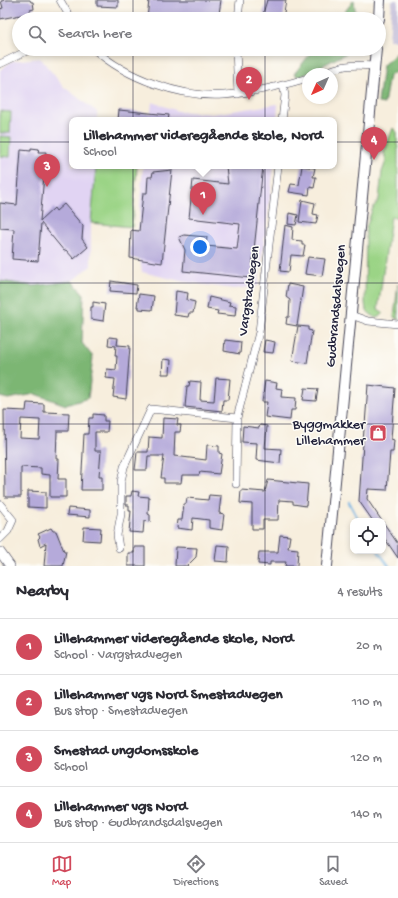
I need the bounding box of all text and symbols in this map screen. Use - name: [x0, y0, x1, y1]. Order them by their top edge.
- search box: [12, 12, 386, 56]
- icon: search: [26, 23, 48, 45]
- text: Search here: [58, 25, 132, 43]
- pin: 2: [236, 67, 262, 100]
- north arrow: [302, 68, 338, 104]
- popup: [69, 117, 337, 169]
- text: Lillehammer videregående skole, Nord: [83, 127, 323, 145]
- pin: 4: [361, 127, 387, 160]
- text: School: [83, 145, 117, 160]
- pin: 3: [34, 154, 60, 187]
- pin: 1: [190, 182, 216, 215]
- your location: [190, 237, 210, 257]
- street label: Gudbrandsdalsvegen: [323, 244, 351, 368]
- street label: Vargstadvegen: [235, 245, 265, 338]
- place label: Byggmakker Lillehammer: [292, 417, 366, 450]
- shop icon: Byggmakker Lillehammer: [368, 423, 388, 443]
- map controls: [350, 518, 386, 554]
- button: locate: [350, 518, 386, 554]
- text: Nearby: [16, 582, 69, 602]
- text: 4 results: [338, 585, 382, 600]
- text: Lillehammer videregående skole, Nord: [54, 630, 294, 648]
- text: 1: [26, 639, 32, 654]
- text: 20 m: [356, 639, 382, 654]
- text: School · Vargstadvegen: [54, 648, 182, 663]
- text: Lillehammer vgs Nord Smestadvegen: [54, 686, 283, 704]
- text: 2: [26, 695, 32, 710]
- text: 110 m: [352, 695, 382, 710]
- text: Bus stop · Smestadvegen: [54, 704, 188, 719]
- text: Smestad ungdomsskole: [54, 742, 198, 760]
- text: 3: [26, 751, 32, 766]
- text: 120 m: [351, 751, 382, 766]
- text: School: [54, 760, 88, 775]
- text: Lillehammer vgs Nord: [54, 798, 187, 816]
- text: 4: [26, 807, 32, 822]
- text: 140 m: [351, 807, 382, 822]
- text: Bus stop · Gudbrandsdalsvegen: [54, 816, 222, 831]
- tab: Map: [51, 853, 73, 889]
- tab: Directions: [174, 853, 218, 889]
- tab: Saved: [319, 853, 347, 889]

